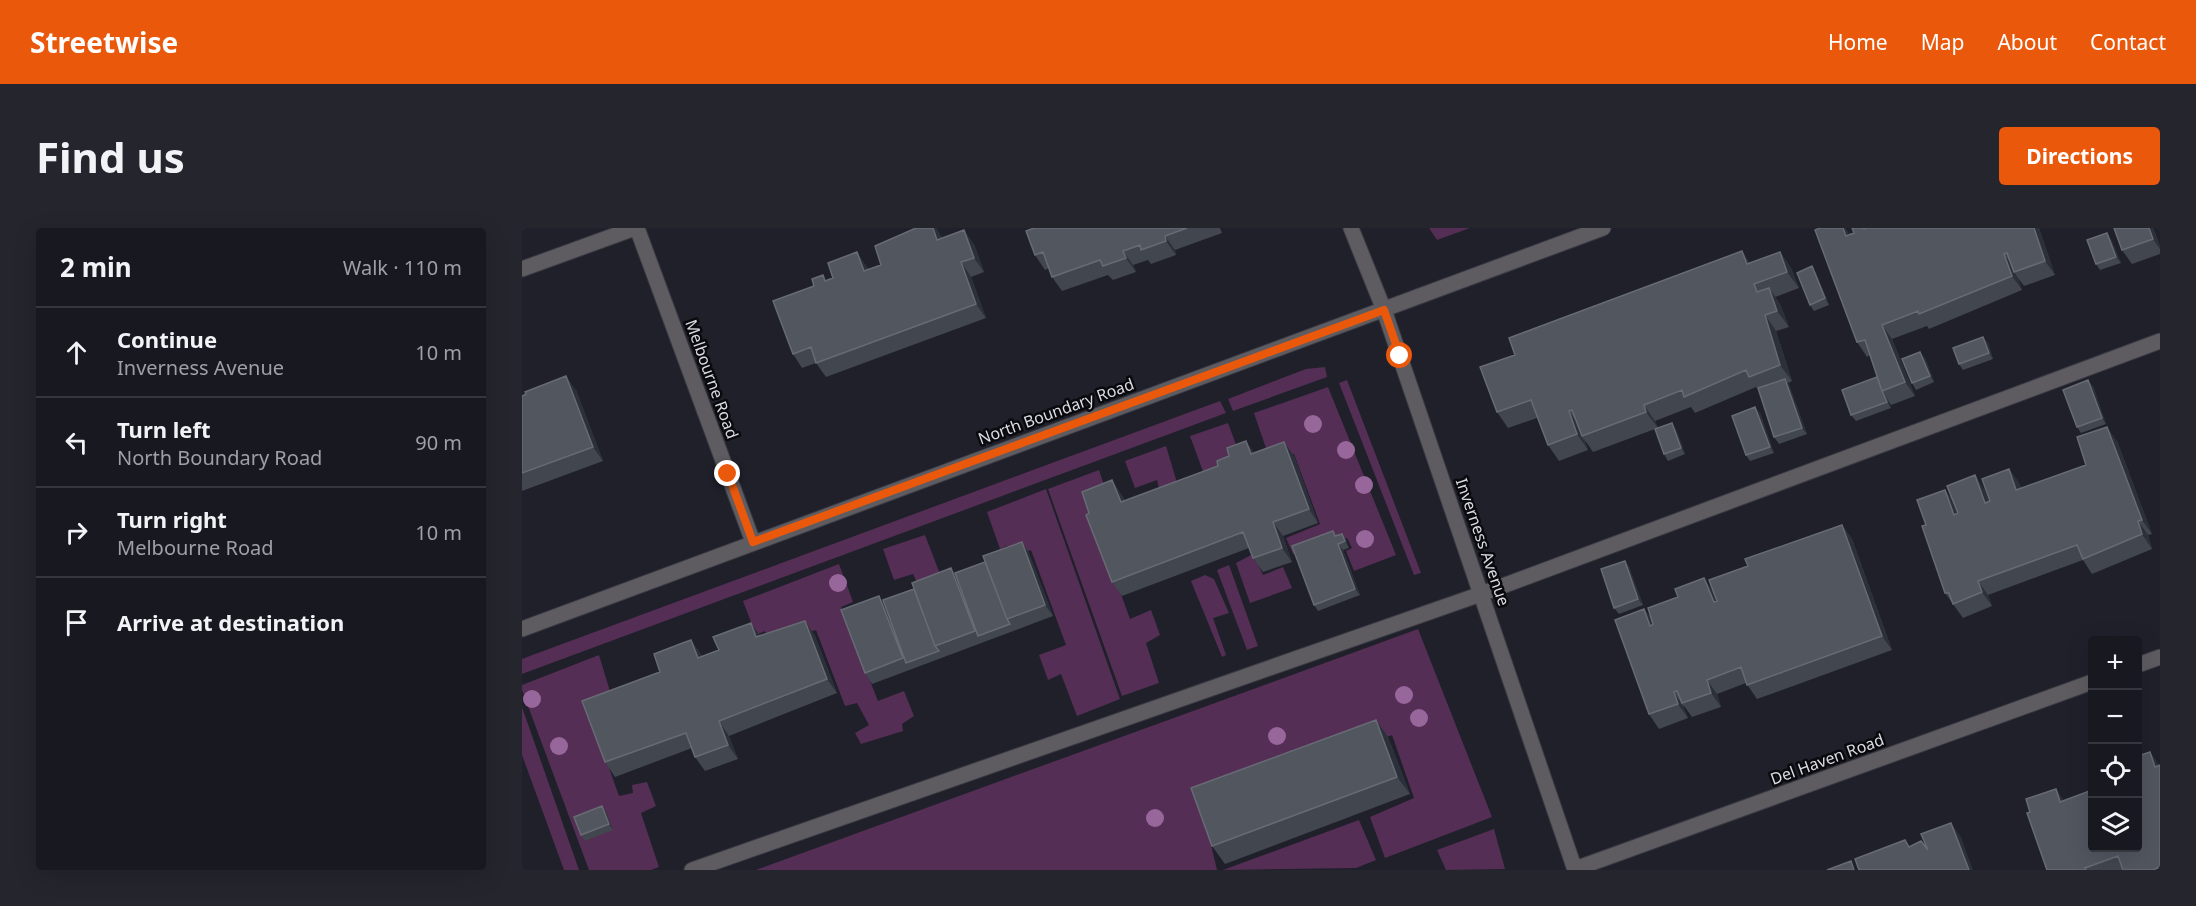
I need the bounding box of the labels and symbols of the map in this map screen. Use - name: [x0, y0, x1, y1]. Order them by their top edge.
- street label: Melbourne Road: [680, 316, 744, 442]
- route start: [1386, 342, 1412, 368]
- street label: North Boundary Road: [975, 373, 1137, 449]
- route end: [714, 460, 740, 486]
- street label: Inverness Avenue: [1451, 475, 1515, 609]
- street label: Del Haven Road: [1767, 728, 1887, 790]

